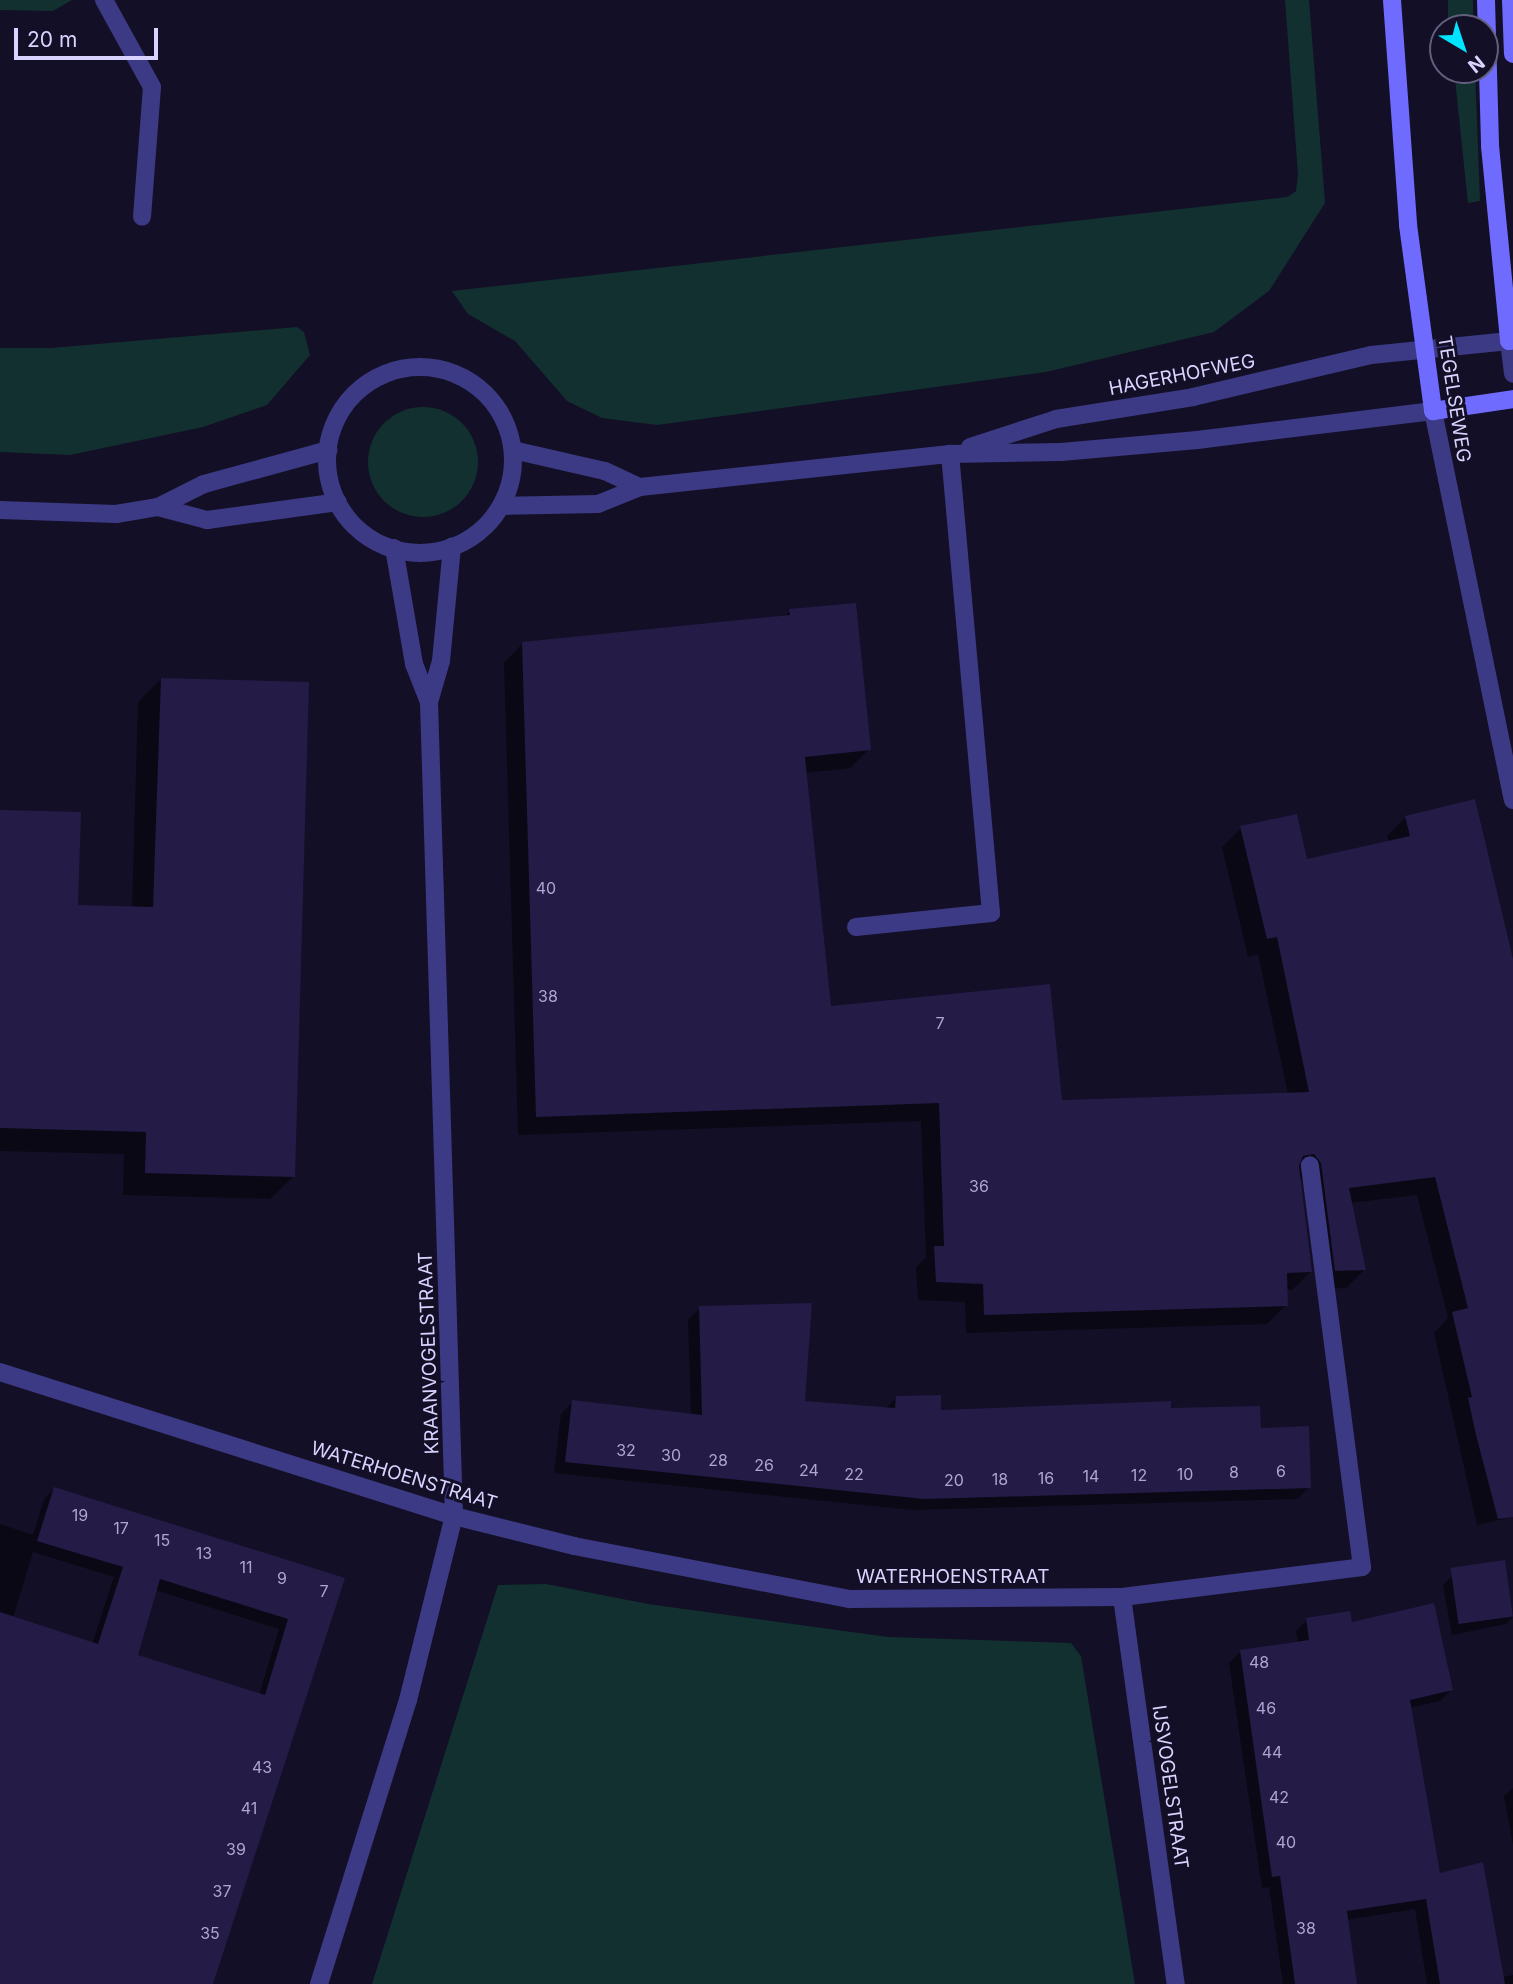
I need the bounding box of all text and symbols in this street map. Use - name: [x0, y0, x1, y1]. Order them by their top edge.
- scale bar: [18, 14, 161, 58]
- north arrow: [1429, 14, 1499, 84]
- text: 20 m: [27, 27, 77, 52]
- text: N: [1463, 51, 1489, 78]
- street label: TEGELSEWEG: [1433, 334, 1475, 464]
- street label: HAGERHOFWEG: [1107, 350, 1257, 400]
- house number: 40: [536, 878, 556, 898]
- house number: 38: [538, 986, 558, 1006]
- house number: 7: [935, 1013, 945, 1033]
- house number: 36: [969, 1176, 989, 1196]
- street label: KRAANVOGELSTRAAT: [414, 1251, 444, 1455]
- street label: WATERHOENSTRAAT: [308, 1437, 500, 1515]
- house number: 32: [616, 1440, 636, 1460]
- house number: 30: [661, 1445, 681, 1465]
- house number: 28: [708, 1450, 728, 1470]
- house number: 26: [754, 1455, 774, 1475]
- house number: 24: [799, 1460, 819, 1480]
- house number: 6: [1276, 1461, 1286, 1481]
- house number: 8: [1229, 1462, 1239, 1482]
- house number: 22: [844, 1464, 864, 1484]
- house number: 10: [1177, 1464, 1193, 1484]
- house number: 12: [1131, 1465, 1147, 1485]
- house number: 14: [1083, 1466, 1099, 1486]
- house number: 16: [1038, 1468, 1054, 1488]
- house number: 18: [992, 1469, 1008, 1489]
- house number: 20: [944, 1470, 964, 1490]
- house number: 19: [72, 1505, 88, 1525]
- house number: 17: [113, 1518, 129, 1538]
- house number: 15: [154, 1530, 170, 1550]
- house number: 13: [196, 1543, 212, 1563]
- house number: 11: [239, 1557, 253, 1577]
- street label: WATERHOENSTRAAT: [856, 1566, 1050, 1588]
- house number: 9: [277, 1568, 287, 1588]
- house number: 7: [319, 1581, 329, 1601]
- house number: 48: [1249, 1652, 1269, 1672]
- house number: 46: [1256, 1698, 1276, 1718]
- street label: IJSVOGELSTRAAT: [1147, 1704, 1193, 1870]
- house number: 44: [1262, 1742, 1282, 1762]
- house number: 43: [252, 1757, 272, 1777]
- house number: 42: [1269, 1787, 1289, 1807]
- house number: 41: [241, 1798, 257, 1818]
- house number: 40: [1276, 1832, 1296, 1852]
- house number: 39: [226, 1839, 246, 1859]
- house number: 37: [213, 1881, 231, 1901]
- house number: 38: [1296, 1918, 1316, 1938]
- house number: 35: [200, 1923, 220, 1943]

